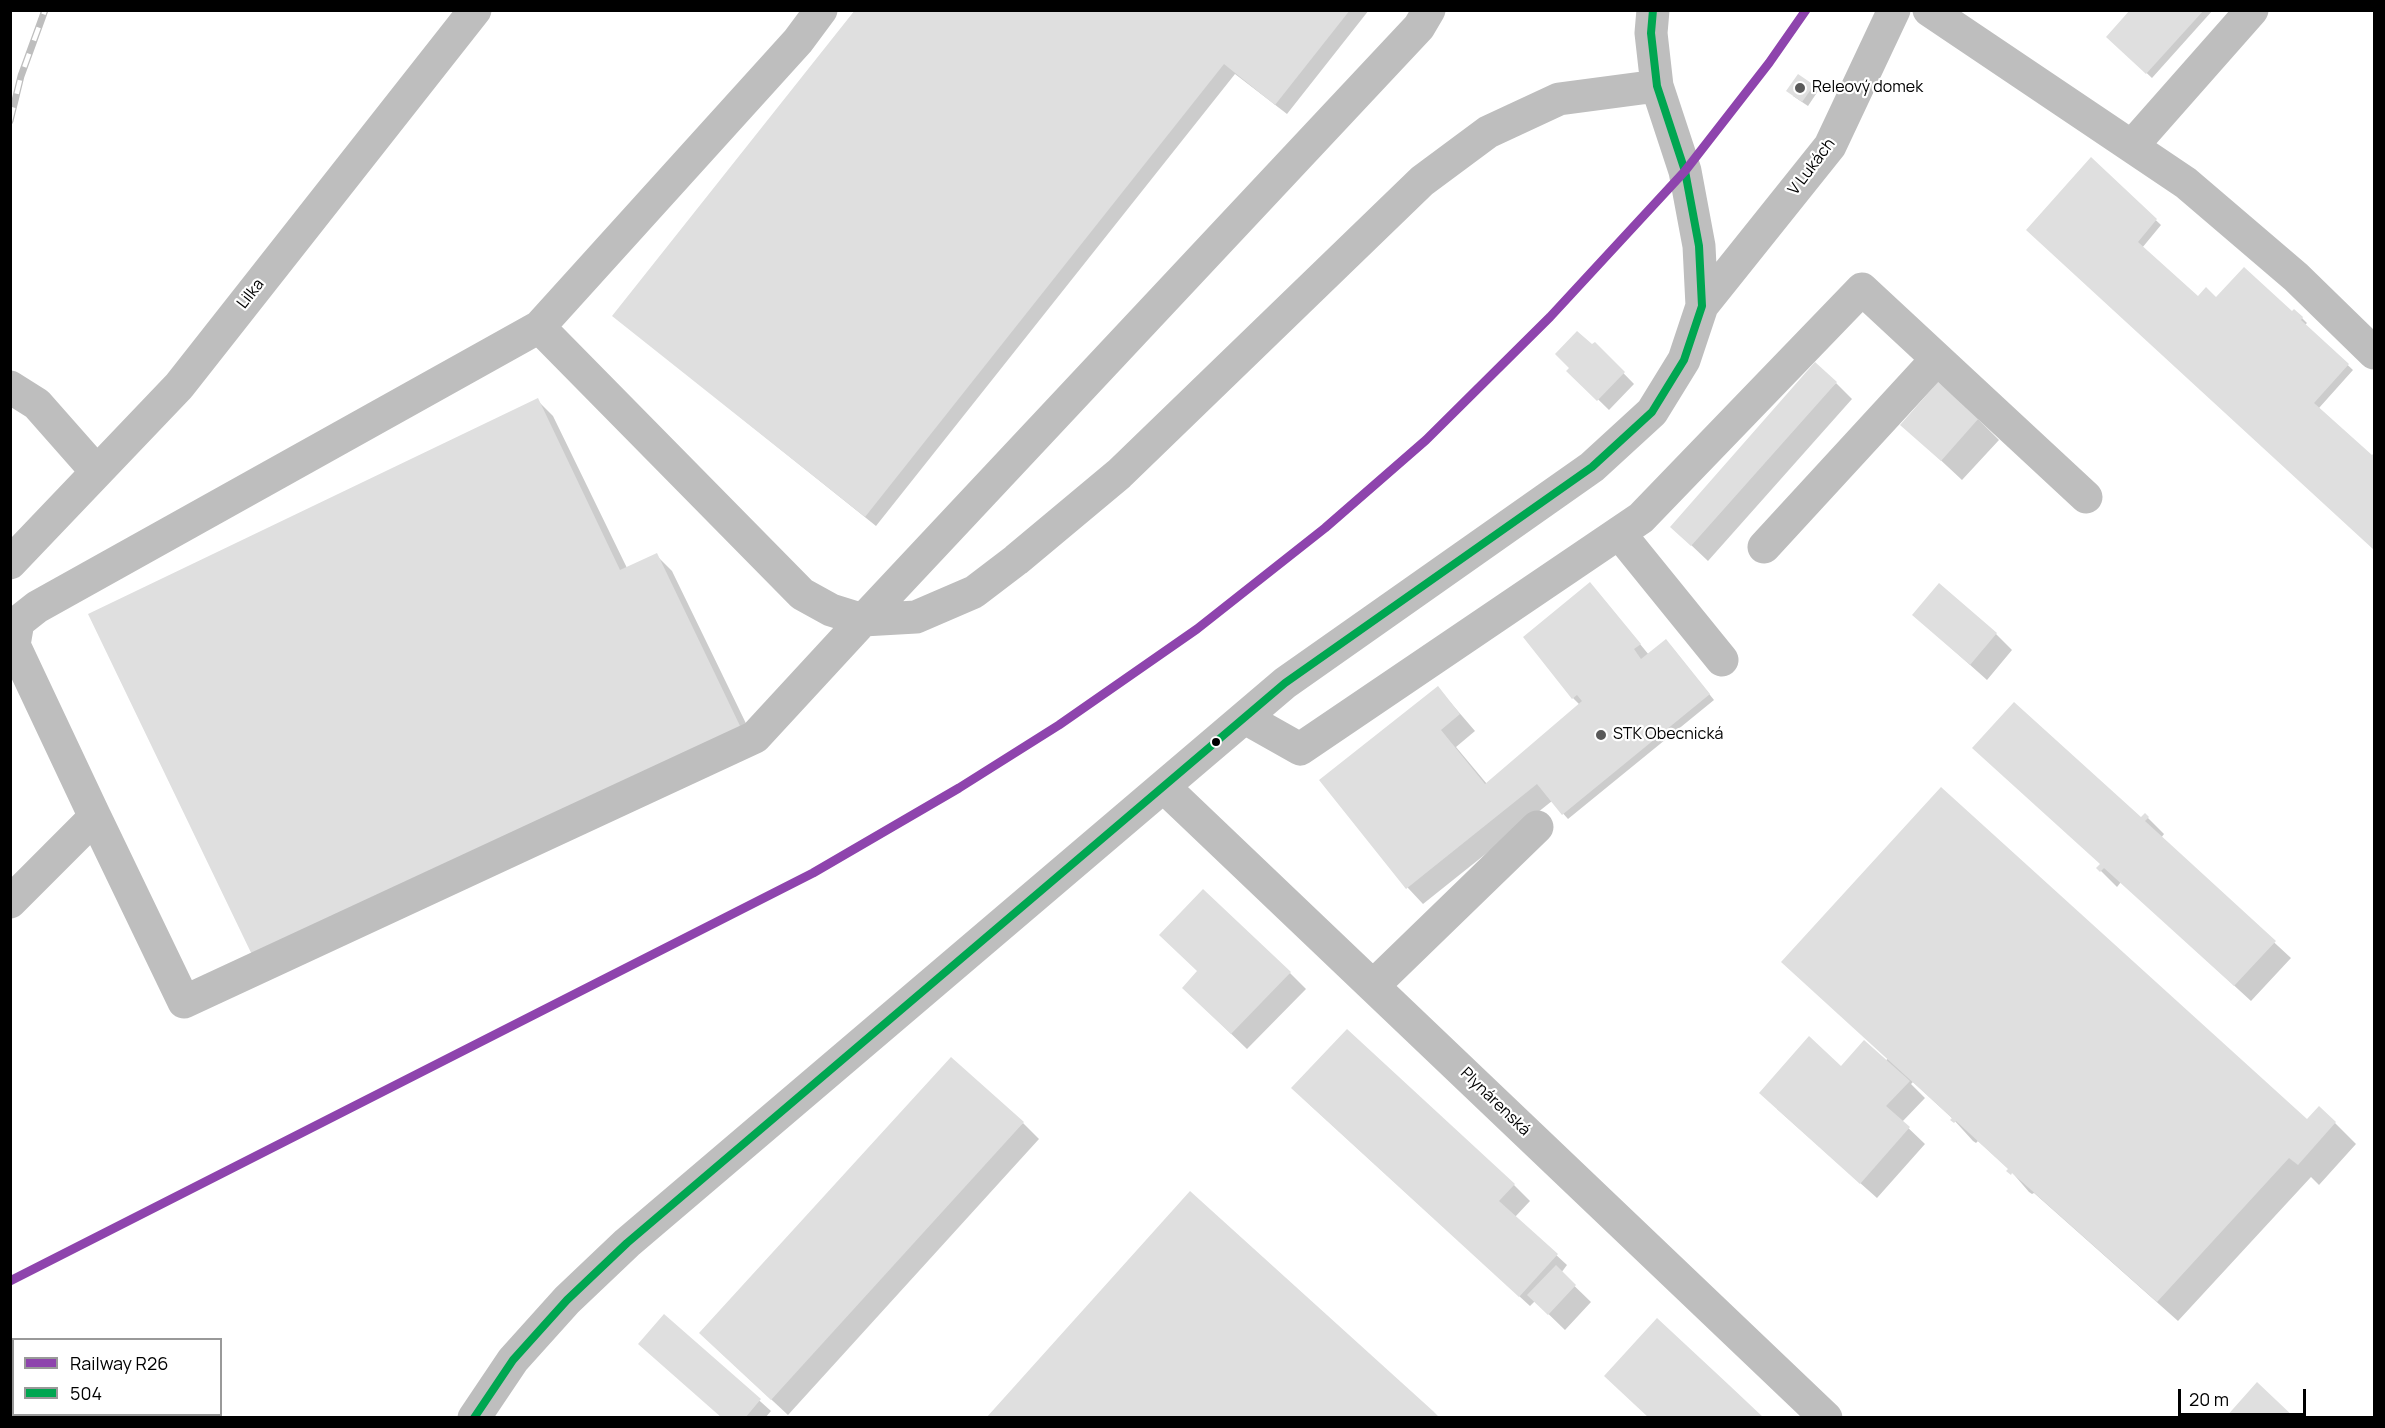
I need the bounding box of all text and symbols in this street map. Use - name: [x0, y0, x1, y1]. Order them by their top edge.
- place label: Releový domek: [1812, 78, 1923, 98]
- marker: Releový domek: [1793, 81, 1807, 95]
- street label: V Lukách: [1785, 135, 1839, 199]
- street label: Lilka: [233, 275, 269, 313]
- place label: STK Obecnická: [1613, 725, 1723, 745]
- marker: STK Obecnická: [1594, 728, 1608, 742]
- unlabelled marker: [1210, 736, 1222, 748]
- street label: Plynárenská: [1456, 1064, 1534, 1140]
- legend: [12, 1338, 222, 1416]
- text: Railway R26: [70, 1351, 168, 1375]
- scale bar: [2181, 1377, 2308, 1415]
- text: 504: [70, 1381, 102, 1405]
- text: 20 m: [2189, 1387, 2229, 1411]

